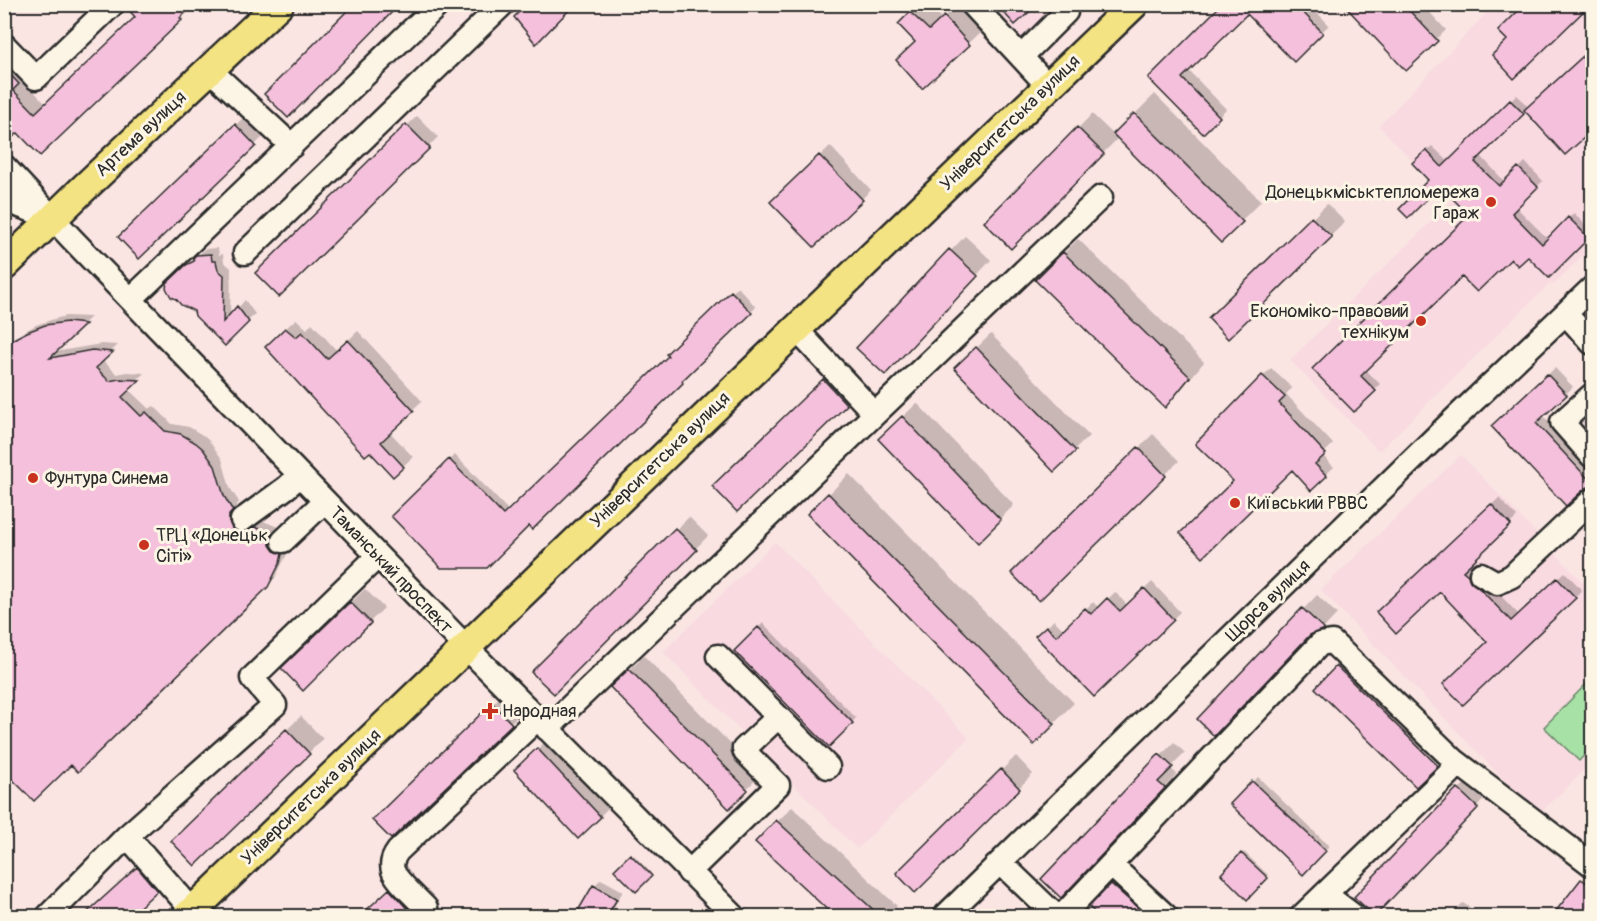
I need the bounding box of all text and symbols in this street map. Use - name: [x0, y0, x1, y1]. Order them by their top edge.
- street label: Університетська вулиця: [935, 50, 1085, 196]
- street label: Артема вулиця: [91, 86, 191, 182]
- place label: Донецькміськтепломережа Гараж: [1265, 181, 1479, 225]
- marker: Донецькміськтепломережа Гараж: [1484, 195, 1498, 209]
- place label: Економіко-правовий технікум: [1250, 300, 1409, 344]
- marker: Економіко-правовий технікум: [1414, 314, 1428, 328]
- street label: Університетська вулиця: [585, 387, 735, 533]
- place label: Фунтура Синема: [45, 467, 168, 490]
- marker: Фунтура Синема: [26, 471, 40, 485]
- place label: Київський РВВС: [1247, 492, 1368, 515]
- marker: Київський РВВС: [1228, 496, 1242, 510]
- street label: Таманський проспект: [324, 502, 458, 638]
- place label: ТРЦ «Донецьк Сіті»: [156, 524, 268, 568]
- marker: ТРЦ «Донецьк Сіті»: [137, 538, 151, 552]
- street label: Щорса вулиця: [1221, 555, 1315, 647]
- place label: Народная: [502, 700, 577, 723]
- marker: Народная: [483, 704, 497, 718]
- street label: Університетська вулиця: [236, 724, 386, 870]

